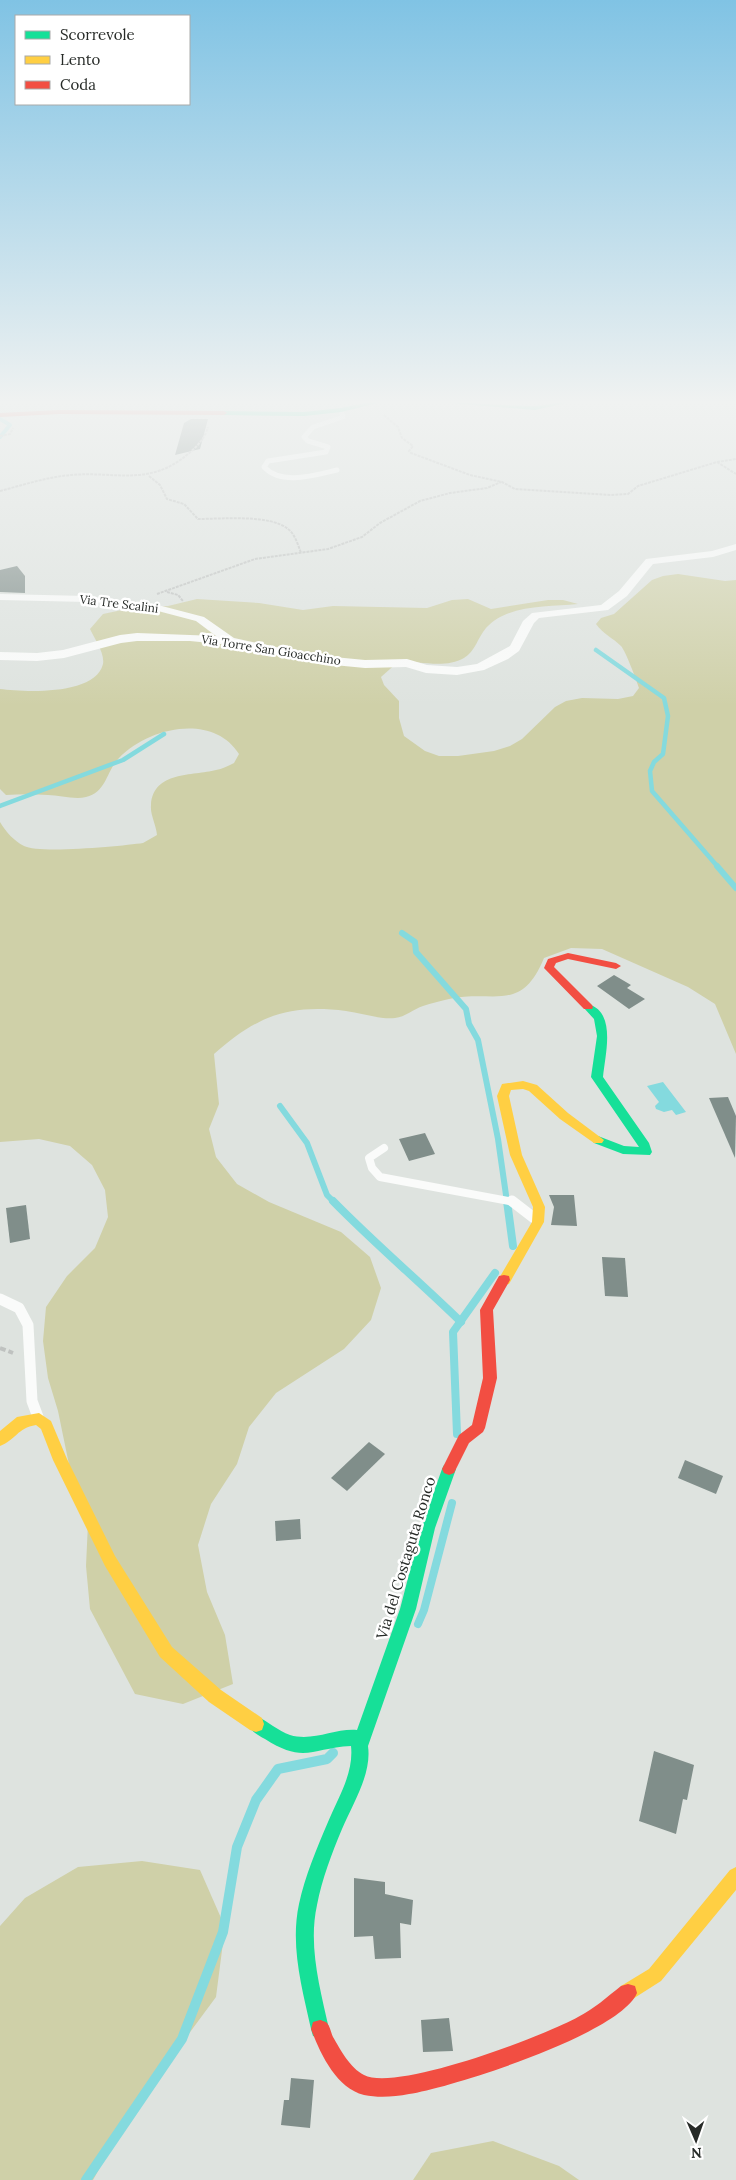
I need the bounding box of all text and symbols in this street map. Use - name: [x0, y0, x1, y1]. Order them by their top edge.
- legend: [15, 15, 190, 105]
- text: Scorrevole: [60, 25, 135, 44]
- text: Lento: [60, 50, 101, 69]
- text: Coda: [60, 75, 96, 94]
- street label: Via Tre Scalini: [78, 591, 159, 616]
- street label: Via Torre San Gioacchino: [199, 631, 342, 668]
- street label: Via del Costaguta Ronco: [371, 1474, 439, 1642]
- north arrow: [671, 2115, 721, 2165]
- text: N: [691, 2144, 702, 2162]

